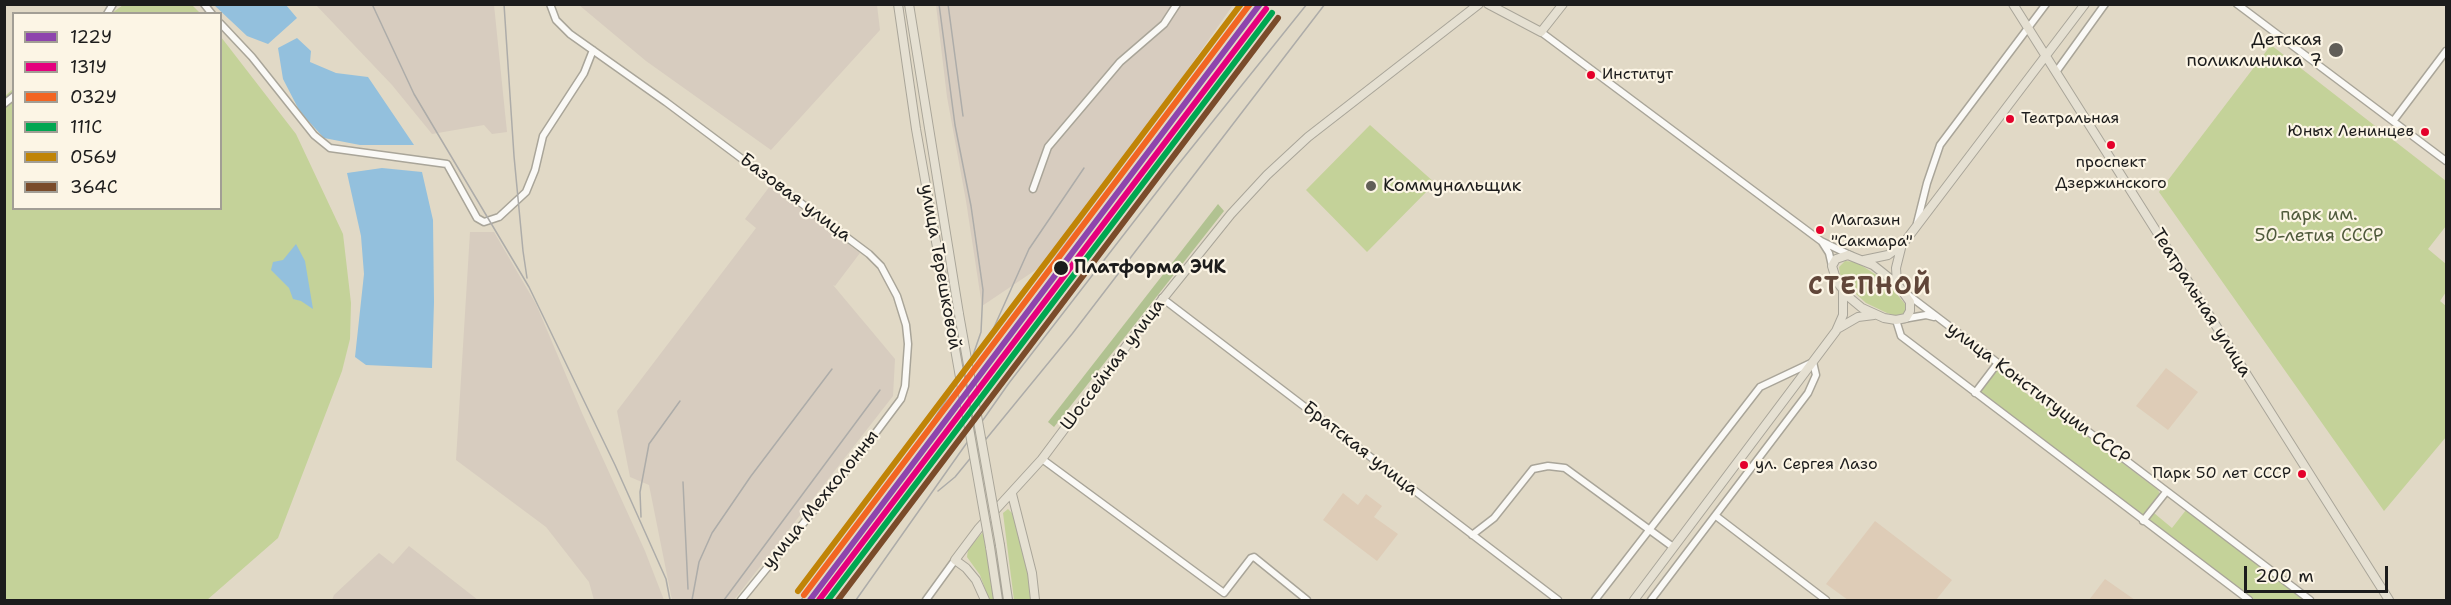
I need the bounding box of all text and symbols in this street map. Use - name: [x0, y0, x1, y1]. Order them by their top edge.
- legend: [12, 12, 222, 210]
- text: 122У: [70, 25, 112, 49]
- place label: Детская поликлиника 7: [2186, 29, 2322, 72]
- marker: Детская поликлиника 7: [2327, 41, 2345, 59]
- text: 131У: [70, 55, 107, 79]
- place label: Институт: [1602, 65, 1673, 85]
- marker: Институт: [1585, 69, 1597, 81]
- text: 032У: [70, 85, 117, 109]
- place label: Театральная: [2021, 109, 2119, 129]
- marker: Театральная: [2004, 113, 2016, 125]
- text: 111С: [70, 115, 102, 139]
- place label: Юных Ленинцев: [2288, 122, 2414, 142]
- marker: Юных Ленинцев: [2419, 126, 2431, 138]
- marker: проспект Дзержинского: [2105, 139, 2117, 151]
- text: 056У: [70, 145, 117, 169]
- street label: Базовая улица: [735, 149, 855, 247]
- place label: проспект Дзержинского: [2055, 153, 2167, 191]
- text: 364С: [70, 175, 118, 199]
- place label: Коммунальщик: [1383, 175, 1521, 197]
- marker: Коммунальщик: [1364, 179, 1378, 193]
- street label: улица Терешковой: [915, 183, 965, 351]
- park label: парк им. 50-летия СССР: [2254, 204, 2384, 246]
- place label: Магазин "Сакмара": [1831, 211, 1913, 249]
- marker: Магазин "Сакмара": [1814, 224, 1826, 236]
- street label: Театральная улица: [2147, 225, 2255, 381]
- place label: Платформа ЭЧК: [1074, 257, 1226, 279]
- marker: Платформа ЭЧК: [1052, 259, 1070, 277]
- district label: СТЕПНОЙ: [1808, 274, 1932, 302]
- street label: Шоссейная улица: [1056, 295, 1170, 435]
- street label: улица Конституции СССР: [1942, 318, 2134, 470]
- street label: Братская улица: [1298, 397, 1422, 501]
- street label: улица Мехколонны: [758, 426, 884, 574]
- place label: ул. Сергея Лазо: [1755, 455, 1878, 475]
- marker: ул. Сергея Лазо: [1738, 459, 1750, 471]
- place label: Парк 50 лет СССР: [2152, 464, 2291, 484]
- marker: Парк 50 лет СССР: [2296, 468, 2308, 480]
- scale bar: [2247, 554, 2391, 592]
- text: 200 m: [2255, 564, 2314, 588]

